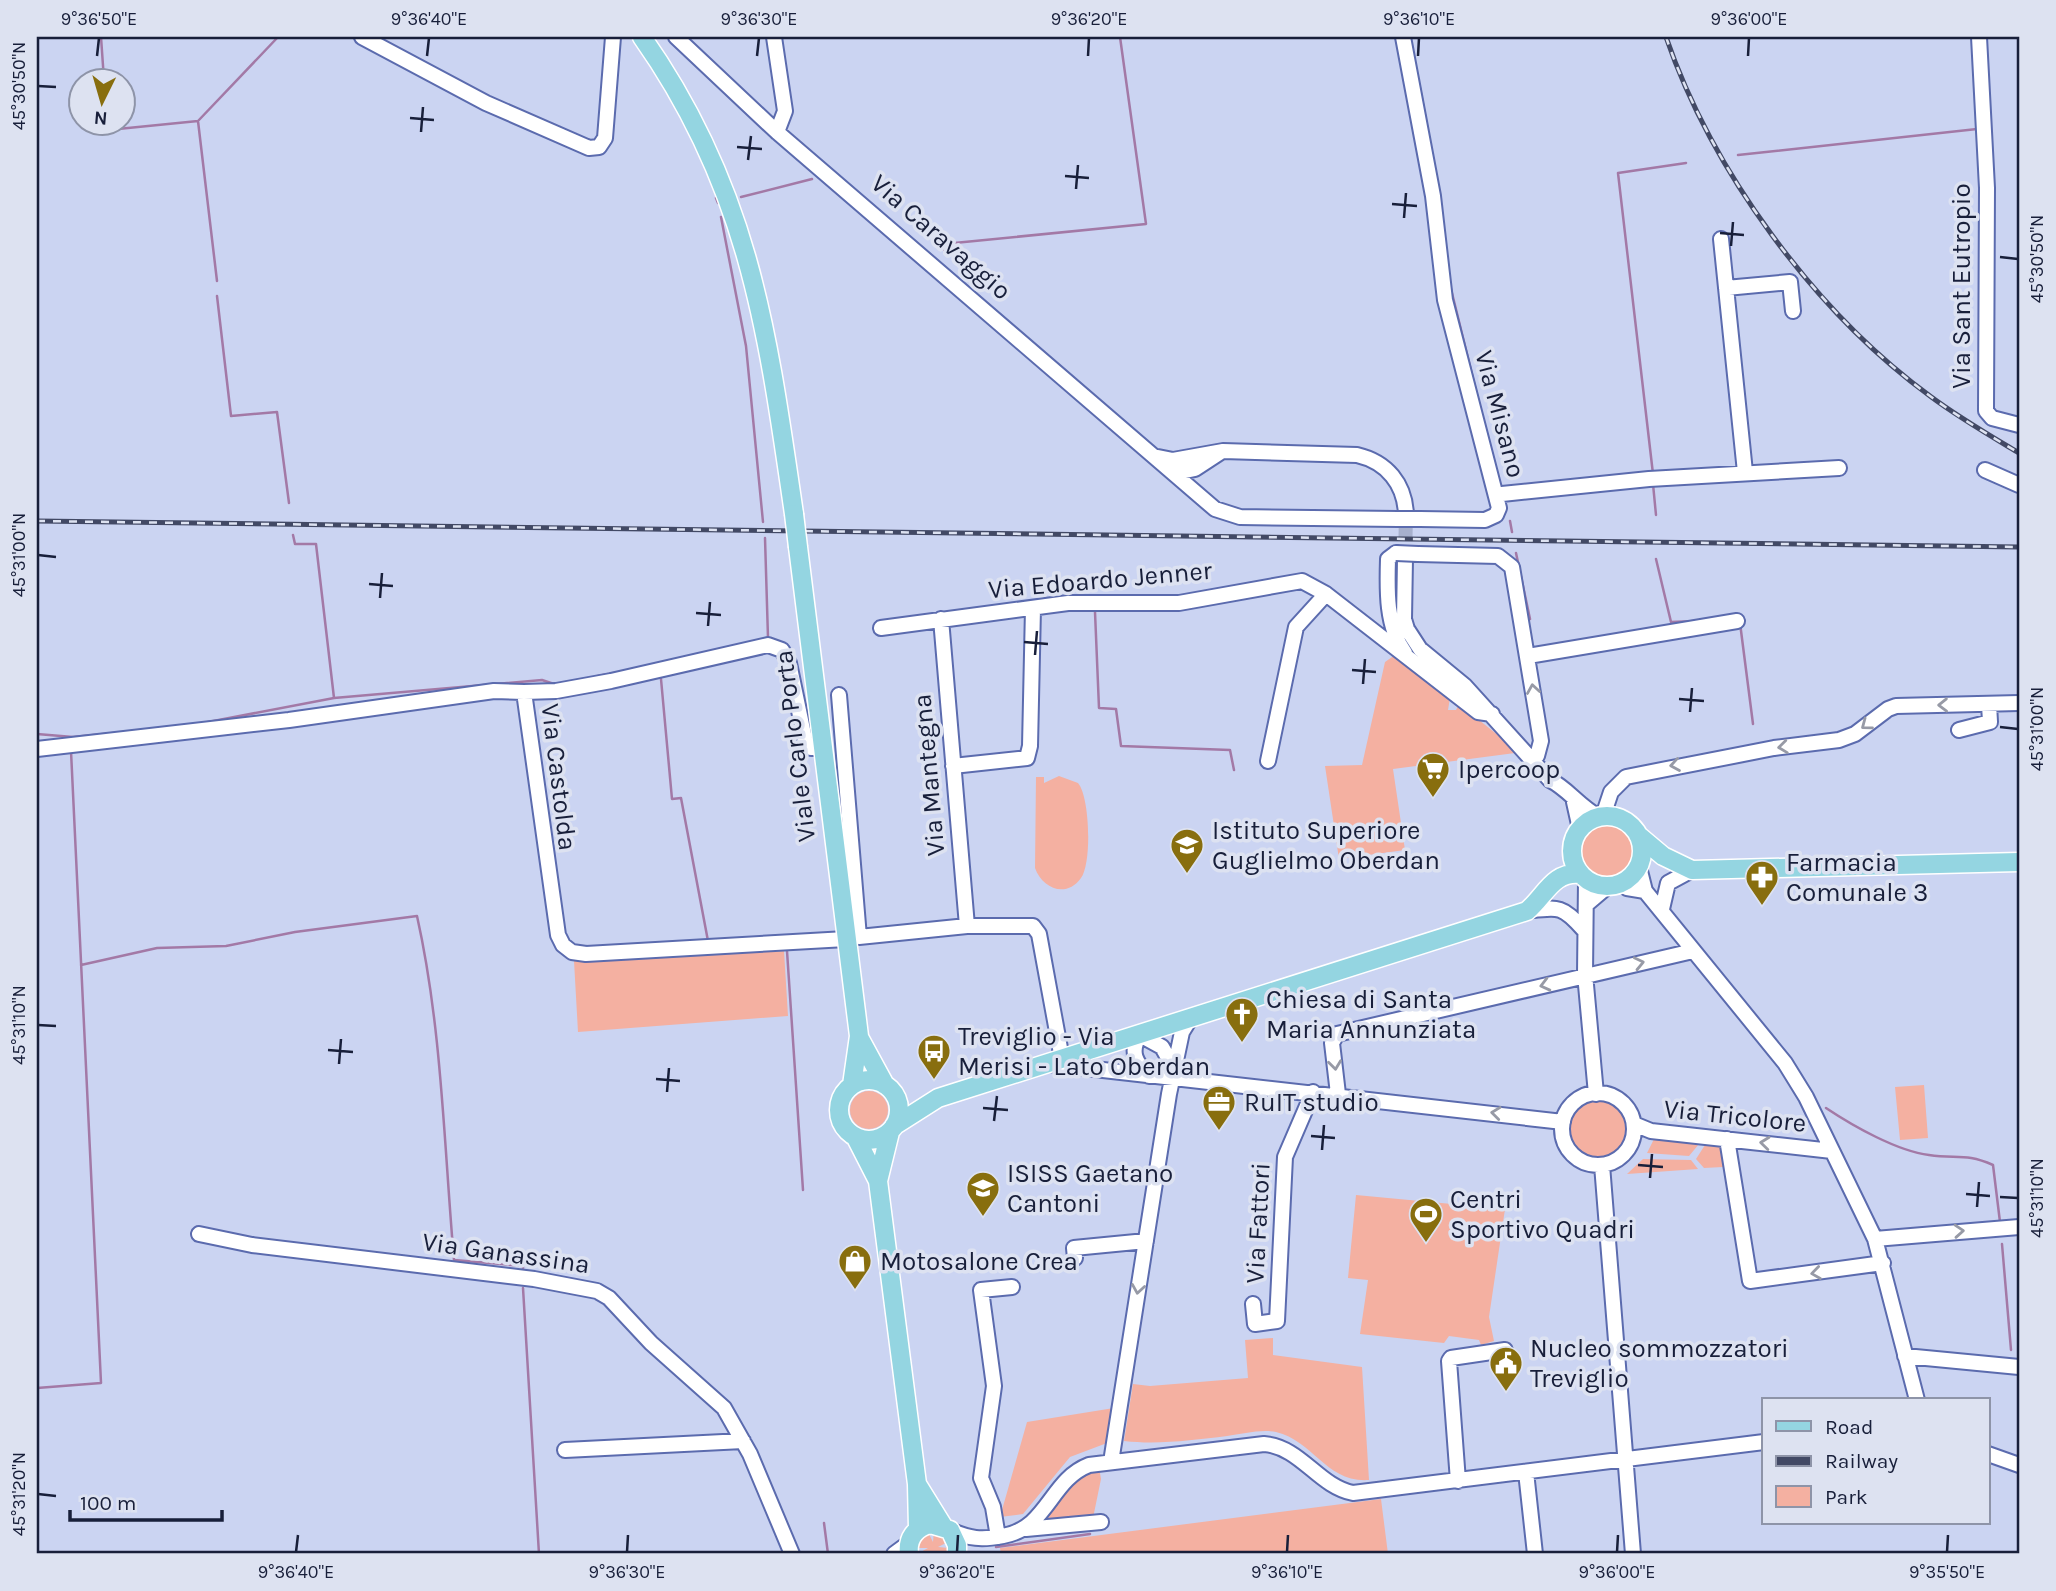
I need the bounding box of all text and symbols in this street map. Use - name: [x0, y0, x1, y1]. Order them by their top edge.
- text: 9°36'50"E: [61, 8, 137, 30]
- text: 9°36'40"E: [391, 8, 467, 30]
- text: 9°36'30"E: [721, 8, 797, 30]
- text: 9°36'20"E: [1051, 8, 1127, 30]
- text: 9°36'10"E: [1383, 8, 1455, 30]
- text: 9°36'00"E: [1711, 8, 1787, 30]
- text: 45°30'50"N: [8, 42, 30, 130]
- north arrow: [66, 66, 136, 136]
- text: N: [93, 106, 108, 129]
- street label: Via Caravaggio: [865, 168, 1017, 306]
- street label: Via Sant Eutropio: [1946, 183, 1977, 389]
- text: 45°30'50"N: [2026, 215, 2048, 303]
- street label: Via Misano: [1468, 347, 1532, 481]
- text: 45°31'00"N: [8, 513, 30, 597]
- street label: Via Edoardo Jenner: [987, 555, 1214, 605]
- street label: Viale Carlo Porta: [768, 648, 822, 844]
- one-way arrow: [1526, 683, 1541, 695]
- text: 45°31'00"N: [2026, 687, 2048, 771]
- street label: Via Mantegna: [906, 693, 952, 857]
- one-way arrow: [1937, 697, 1948, 712]
- street label: Via Castolda: [535, 702, 583, 852]
- one-way arrow: [1861, 717, 1874, 730]
- one-way arrow: [1777, 739, 1788, 754]
- supermarket icon: Ipercoop: [1414, 750, 1452, 799]
- place label: Ipercoop: [1458, 754, 1560, 785]
- one-way arrow: [1670, 757, 1681, 772]
- place label: Istituto Superiore Guglielmo Oberdan: [1212, 815, 1440, 876]
- school or university icon: Istituto Superiore Guglielmo Oberdan: [1168, 826, 1206, 875]
- place label: Farmacia Comunale 3: [1786, 847, 1928, 908]
- pharmacy icon: Farmacia Comunale 3: [1743, 858, 1781, 907]
- one-way arrow: [1633, 957, 1645, 971]
- one-way arrow: [1539, 977, 1551, 991]
- place label: Chiesa di Santa Maria Annunziata: [1266, 984, 1476, 1045]
- text: 45°31'10"N: [8, 985, 30, 1065]
- church icon: Chiesa di Santa Maria Annunziata: [1223, 995, 1261, 1044]
- place label: Treviglio - Via Merisi - Lato Oberdan: [958, 1021, 1210, 1082]
- bus stop icon: Treviglio - Via Merisi - Lato Oberdan: [915, 1032, 953, 1081]
- one-way arrow: [1327, 1059, 1342, 1071]
- office icon: RuIT studio: [1200, 1083, 1238, 1132]
- place label: RuIT studio: [1244, 1087, 1379, 1118]
- street label: Via Tricolore: [1662, 1093, 1808, 1139]
- one-way arrow: [1490, 1105, 1501, 1120]
- one-way arrow: [1759, 1136, 1770, 1151]
- place label: ISISS Gaetano Cantoni: [1007, 1158, 1173, 1219]
- text: 45°31'10"N: [2026, 1158, 2048, 1238]
- street label: Via Fattori: [1239, 1162, 1277, 1284]
- school or university icon: ISISS Gaetano Cantoni: [964, 1169, 1002, 1218]
- place label: Centri Sportivo Quadri: [1450, 1184, 1635, 1245]
- sports icon: Centri Sportivo Quadri: [1407, 1195, 1445, 1244]
- one-way arrow: [1954, 1223, 1965, 1238]
- street label: Via Ganassina: [420, 1226, 592, 1280]
- shop icon: Motosalone Crea: [836, 1242, 874, 1291]
- place label: Motosalone Crea: [880, 1246, 1078, 1277]
- one-way arrow: [1810, 1265, 1822, 1280]
- one-way arrow: [1131, 1284, 1146, 1295]
- place label: Nucleo sommozzatori Treviglio: [1530, 1333, 1789, 1394]
- public building icon: Nucleo sommozzatori Treviglio: [1487, 1344, 1525, 1393]
- legend: [1762, 1398, 1990, 1524]
- text: Road: [1825, 1415, 1873, 1439]
- text: Railway: [1825, 1449, 1898, 1473]
- text: 45°31'20"N: [8, 1452, 30, 1536]
- scale bar: [70, 1479, 222, 1523]
- text: Park: [1825, 1485, 1868, 1509]
- text: 100 m: [80, 1491, 137, 1515]
- text: 9°36'40"E: [258, 1561, 334, 1583]
- text: 9°36'30"E: [589, 1561, 665, 1583]
- text: 9°36'20"E: [919, 1561, 995, 1583]
- text: 9°36'10"E: [1251, 1561, 1323, 1583]
- text: 9°36'00"E: [1579, 1561, 1655, 1583]
- text: 9°35'50"E: [1909, 1561, 1985, 1583]

